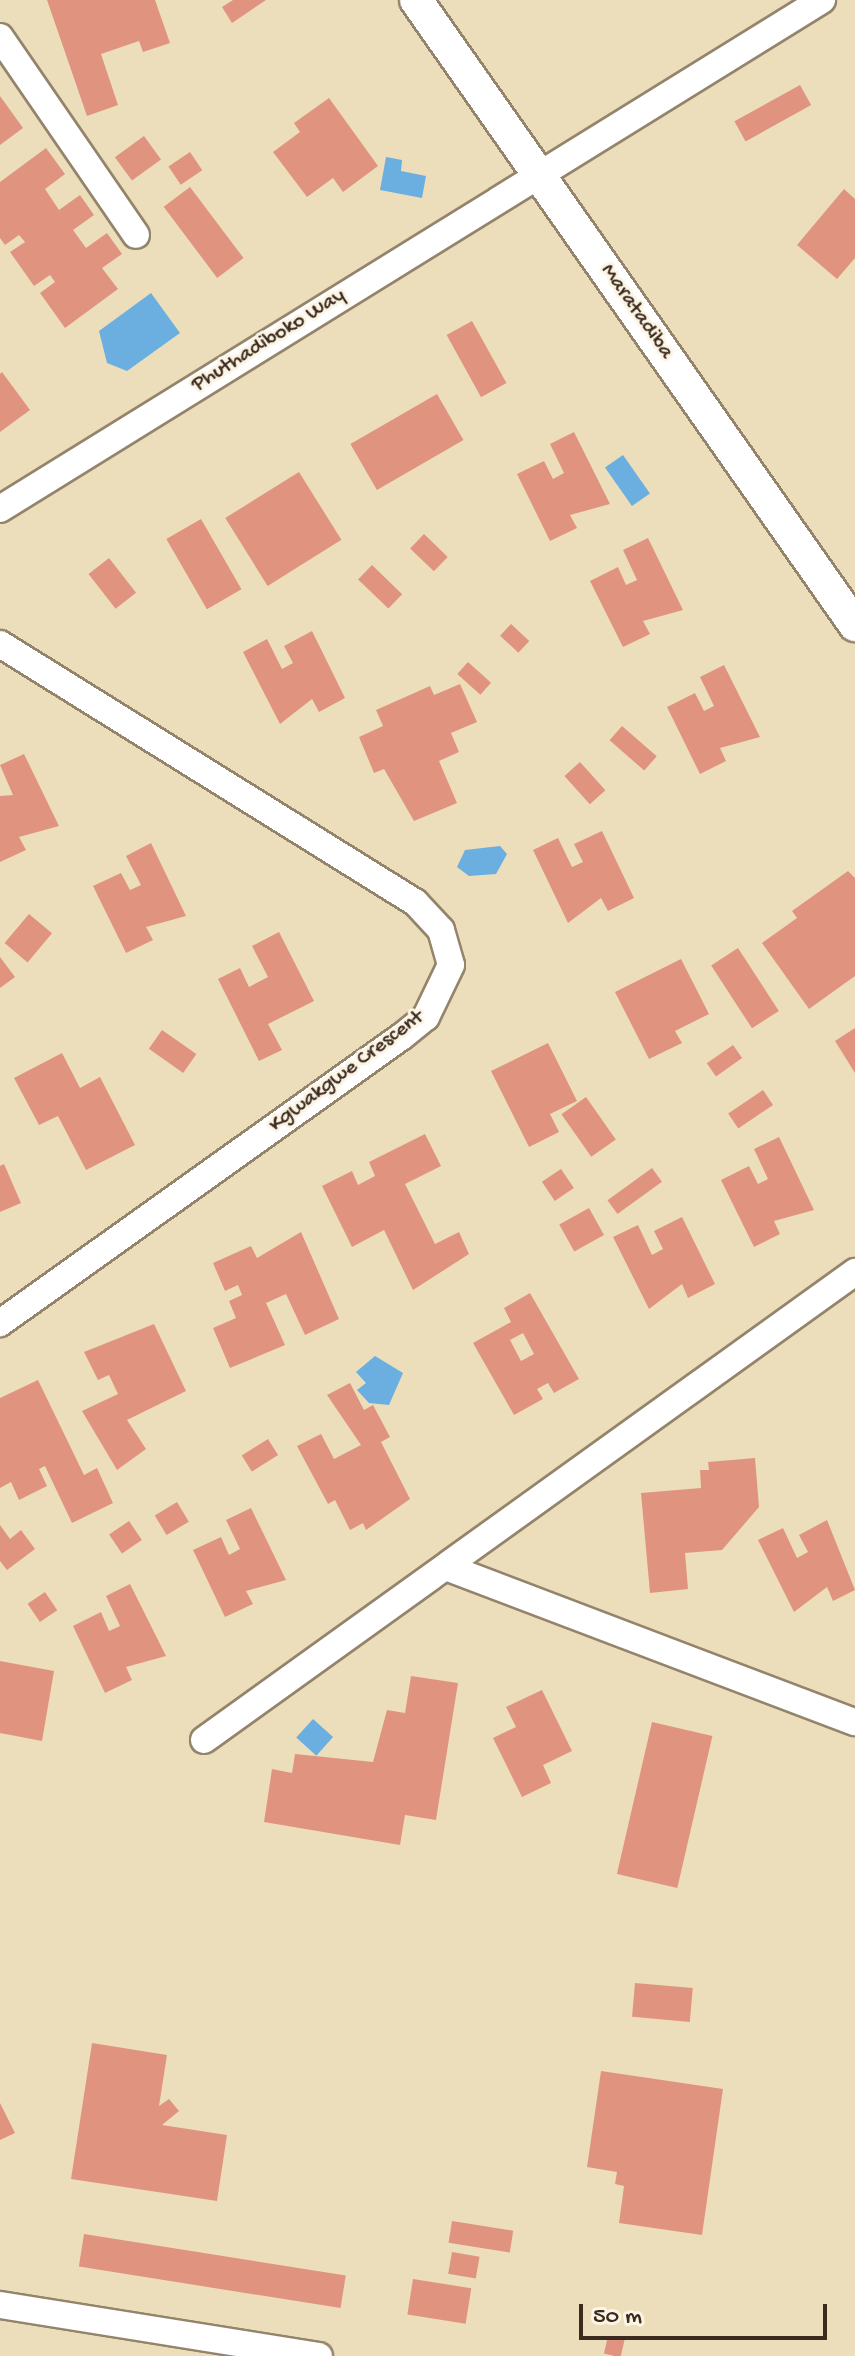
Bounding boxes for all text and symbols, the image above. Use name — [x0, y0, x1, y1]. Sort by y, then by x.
street label: Maratadiba — [594, 259, 678, 365]
street label: Phuthadiboko Way — [187, 283, 351, 399]
street label: Kgwakgwe Crescent — [264, 1005, 430, 1139]
scale bar — [583, 2288, 831, 2338]
text: 50 m — [593, 2303, 642, 2332]

